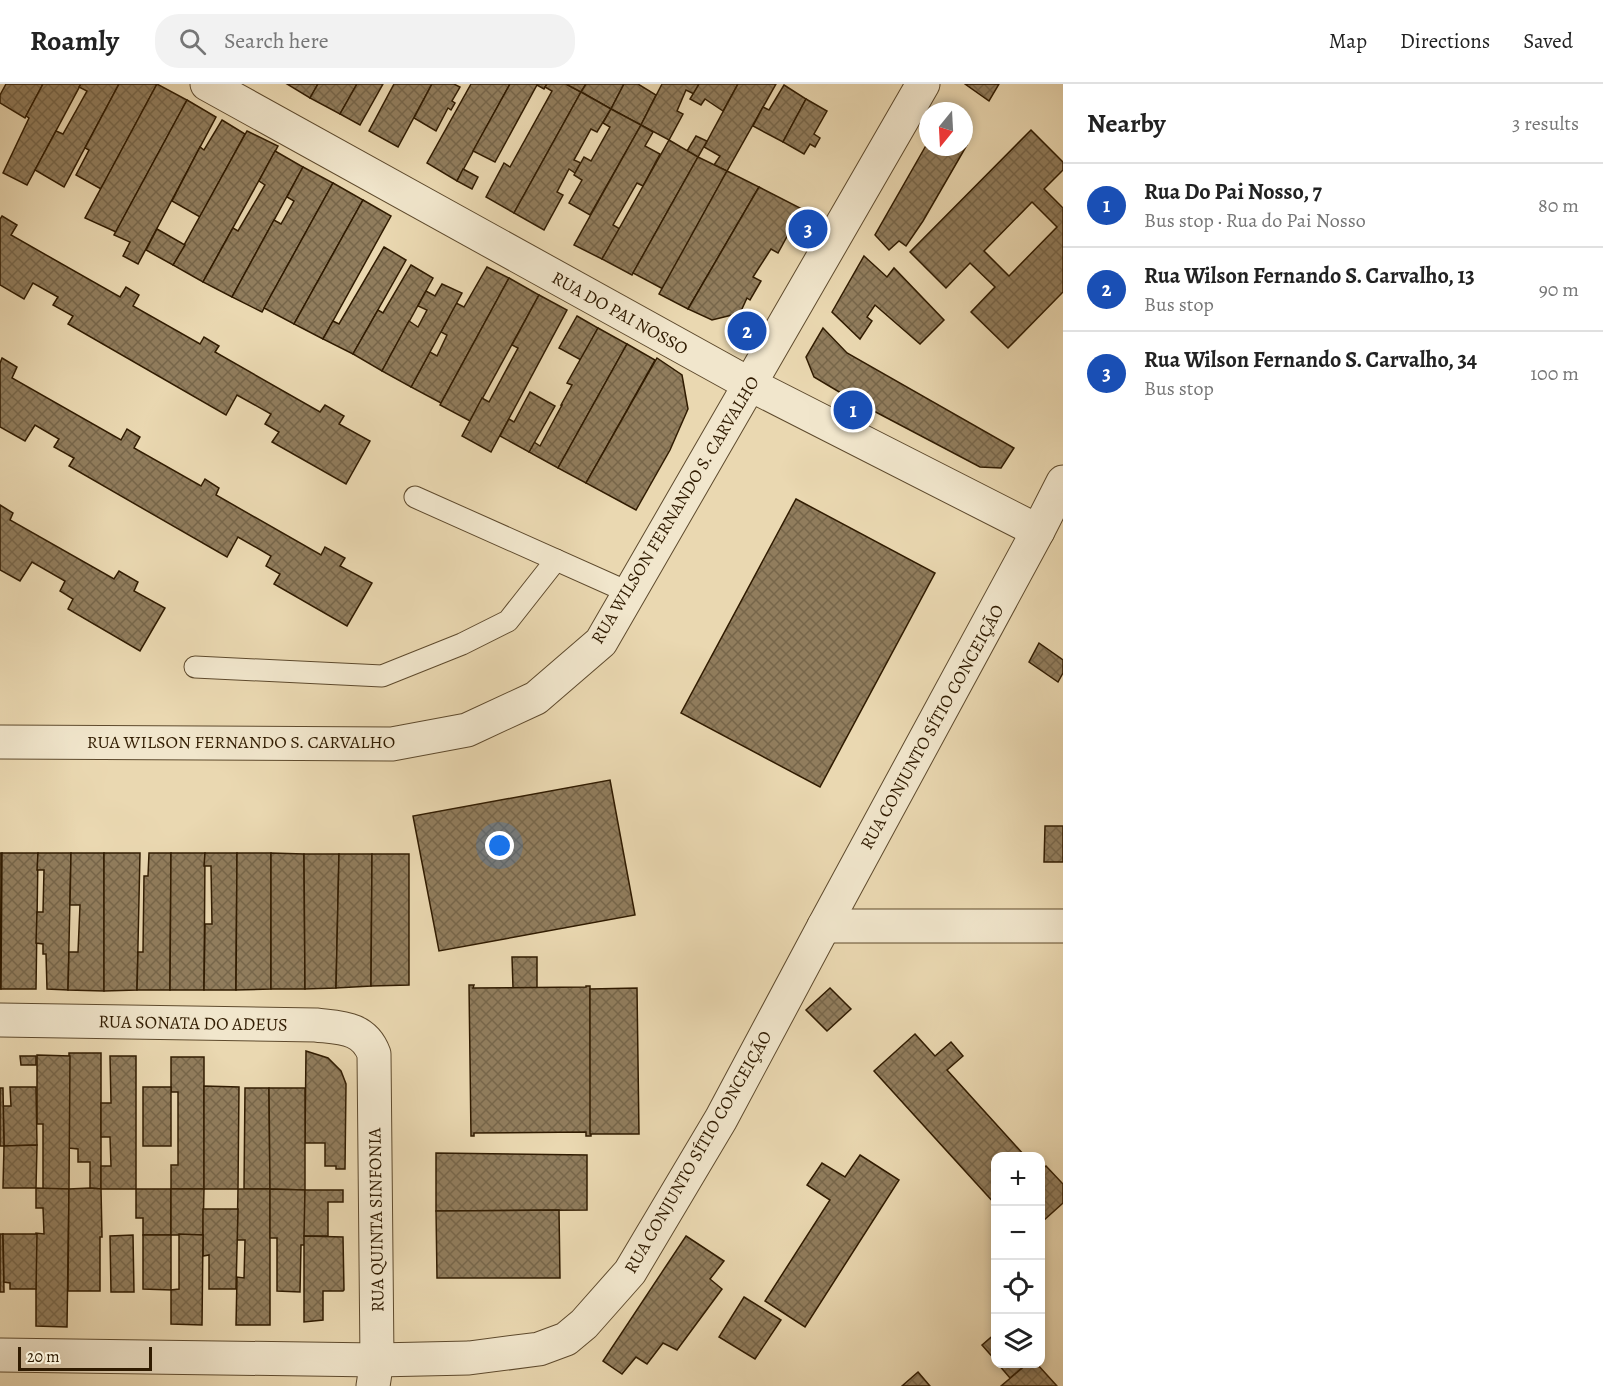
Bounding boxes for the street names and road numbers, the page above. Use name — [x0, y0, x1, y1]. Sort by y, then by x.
street label: RUA DO PAI NOSSO — [548, 266, 692, 360]
street label: RUA WILSON FERNANDO S. CARVALHO — [585, 372, 765, 648]
street label: RUA CONJUNTO SÍTIO CONCEIÇÃO — [854, 600, 1010, 854]
street label: RUA WILSON FERNANDO S. CARVALHO — [87, 730, 395, 754]
street label: RUA SONATA DO ADEUS — [98, 1009, 288, 1037]
street label: RUA CONJUNTO SÍTIO CONCEIÇÃO — [618, 1026, 778, 1278]
street label: RUA QUINTA SINFONIA — [362, 1127, 390, 1312]

